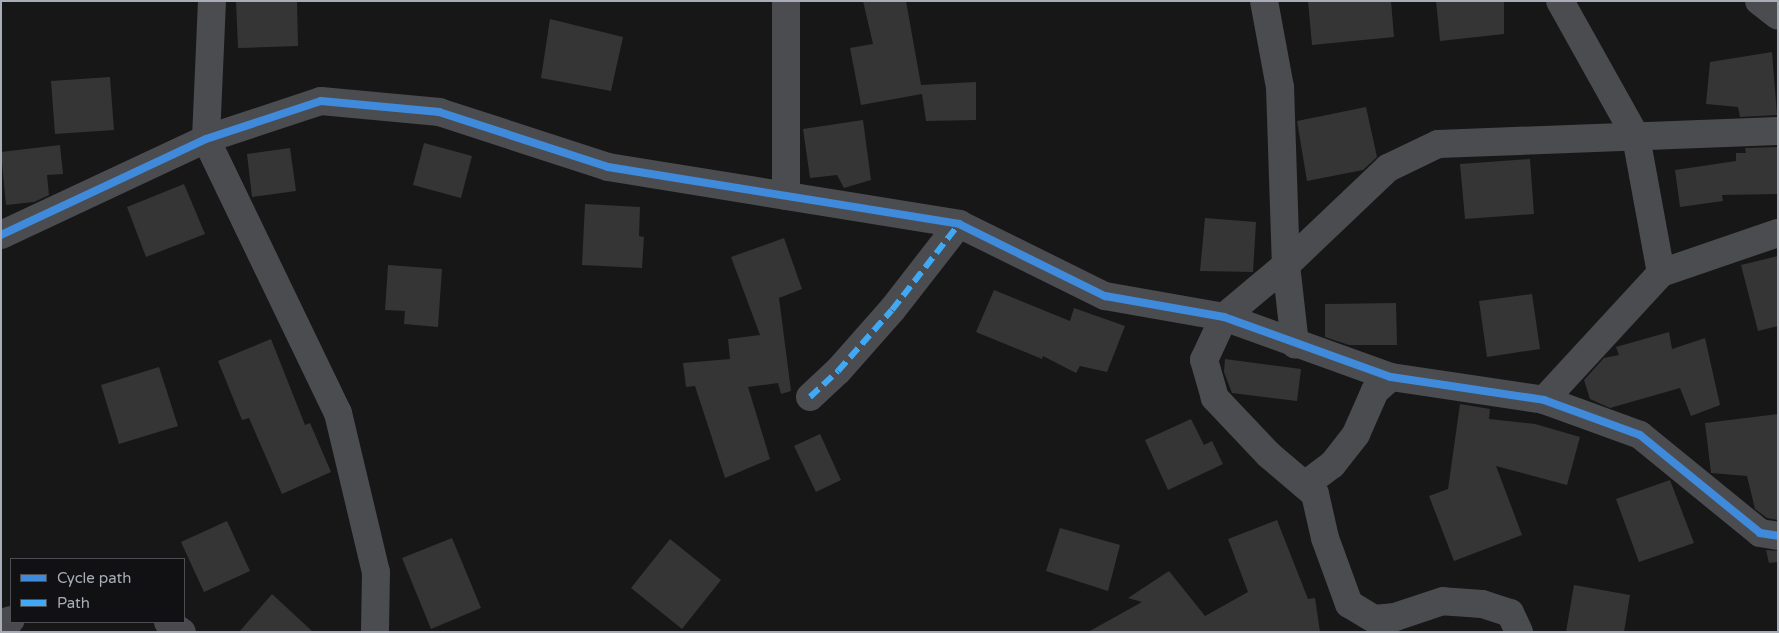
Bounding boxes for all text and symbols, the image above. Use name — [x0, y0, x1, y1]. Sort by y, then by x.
legend — [10, 558, 185, 623]
text: Cycle path — [57, 569, 131, 587]
text: Path — [57, 594, 90, 612]

